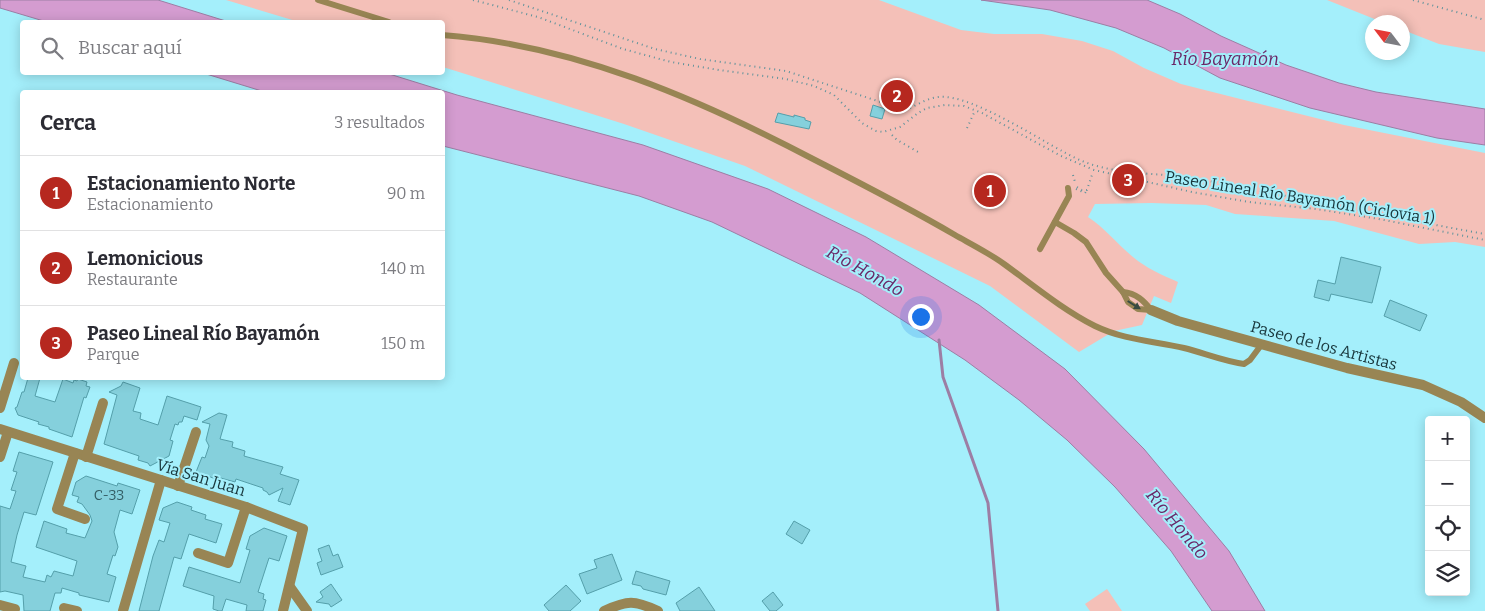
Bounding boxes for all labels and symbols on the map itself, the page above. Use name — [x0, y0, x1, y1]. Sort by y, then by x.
north arrow — [1365, 15, 1410, 60]
water label: Río Bayamón — [1171, 48, 1279, 70]
pin: 2 — [881, 77, 913, 115]
pin: 3 — [1112, 161, 1144, 199]
street label: Paseo Lineal Río Bayamón (Ciclovía 1) — [1164, 167, 1436, 228]
pin: 1 — [974, 172, 1006, 210]
water label: Río Hondo — [823, 241, 907, 301]
one-way arrow — [1128, 301, 1141, 310]
your location — [908, 304, 934, 330]
street label: Paseo de los Artistas — [1248, 317, 1399, 374]
street label: Vía San Juan — [154, 455, 248, 500]
water label: Río Hondo — [1141, 484, 1213, 564]
house number: C-33 — [94, 487, 124, 504]

